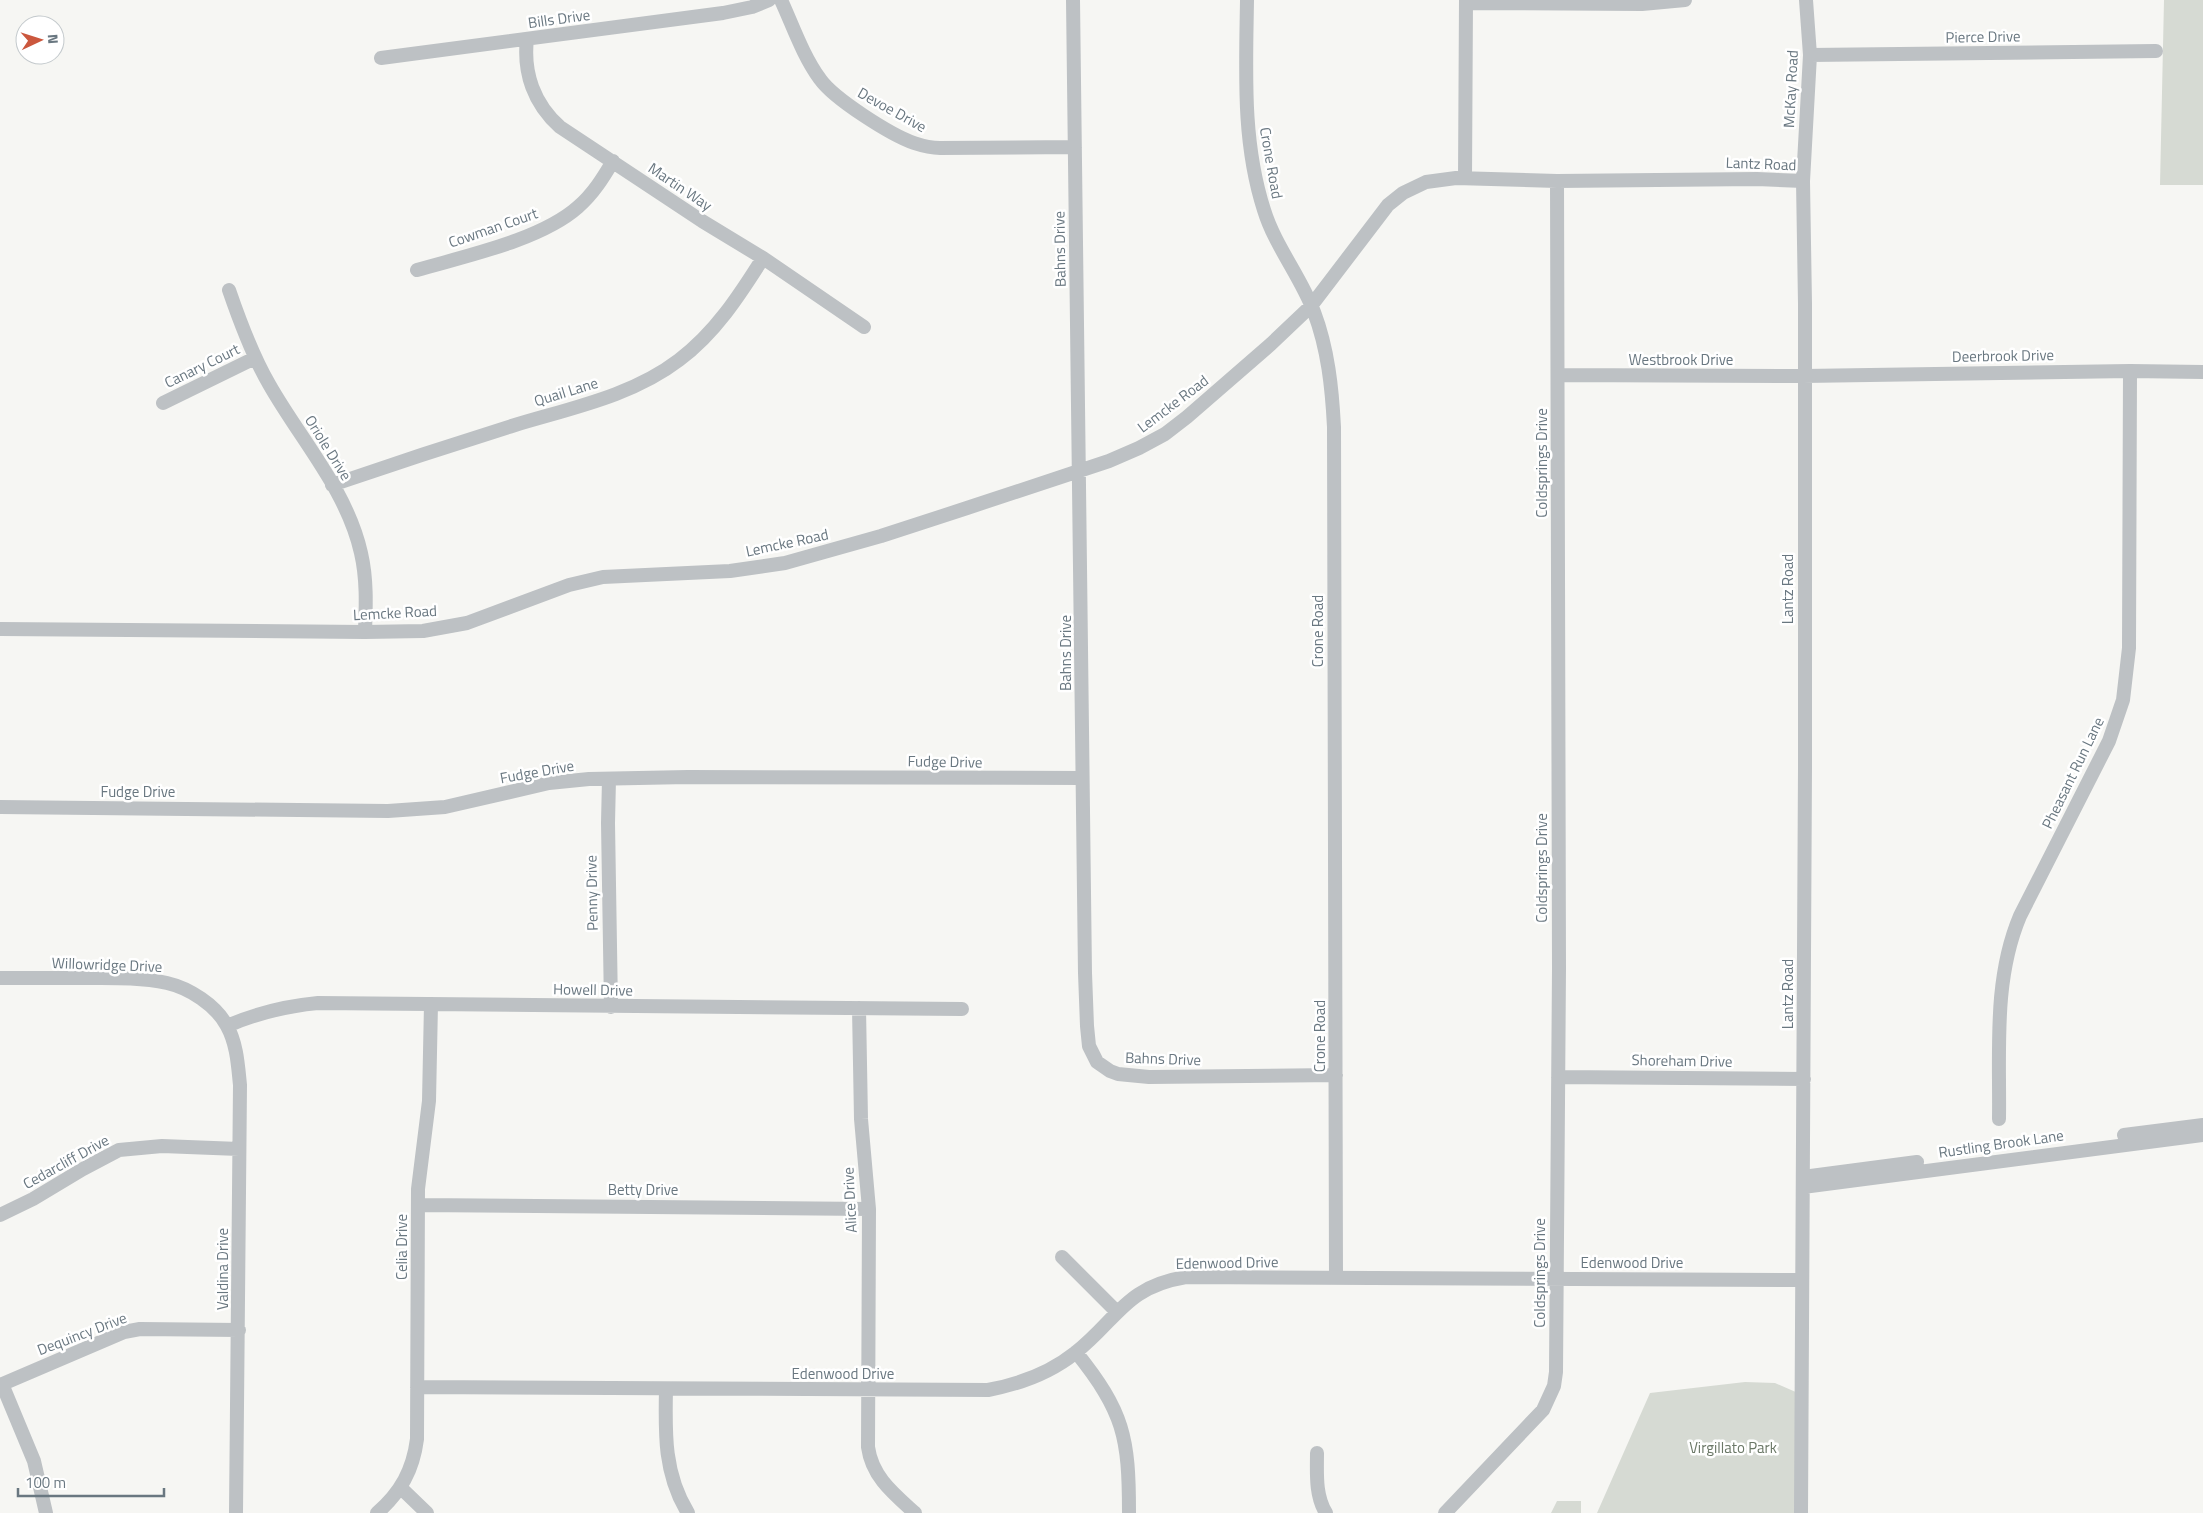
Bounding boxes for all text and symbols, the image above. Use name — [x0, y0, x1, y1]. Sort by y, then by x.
street label: Bills Drive — [526, 3, 591, 34]
north arrow — [15, 15, 65, 65]
street label: Pierce Drive — [1945, 24, 2021, 49]
text: N — [43, 33, 64, 45]
street label: McKay Road — [1777, 49, 1804, 129]
street label: Devoe Drive — [854, 81, 931, 138]
street label: Crone Road — [1254, 125, 1289, 201]
street label: Lantz Road — [1725, 151, 1797, 176]
street label: Martin Way — [644, 157, 717, 217]
street label: Cowman Court — [445, 201, 541, 254]
street label: Bahns Drive — [1047, 211, 1072, 287]
street label: Canary Court — [160, 337, 244, 394]
street label: Deerbrook Drive — [1952, 343, 2054, 368]
street label: Westbrook Drive — [1629, 348, 1733, 371]
street label: Lemcke Road — [1132, 369, 1213, 438]
street label: Quail Lane — [531, 371, 601, 412]
street label: Coldsprings Drive — [1530, 408, 1553, 518]
street label: Oriole Drive — [299, 410, 358, 485]
street label: Lemcke Road — [743, 523, 830, 563]
street label: Lantz Road — [1776, 554, 1799, 624]
street label: Crone Road — [1306, 595, 1329, 667]
street label: Lemcke Road — [352, 599, 438, 626]
street label: Bahns Drive — [1054, 615, 1077, 691]
street label: Pheasant Run Lane — [2035, 713, 2110, 833]
street label: Fudge Drive — [907, 749, 983, 774]
street label: Fudge Drive — [498, 754, 576, 789]
street label: Fudge Drive — [101, 780, 175, 803]
street label: Coldsprings Drive — [1530, 813, 1553, 923]
street label: Penny Drive — [579, 855, 604, 931]
street label: Willowridge Drive — [51, 951, 163, 978]
street label: Lantz Road — [1776, 959, 1799, 1029]
street label: Howell Drive — [553, 977, 633, 1002]
street label: Crone Road — [1308, 1000, 1331, 1072]
street label: Bahns Drive — [1125, 1046, 1201, 1071]
street label: Shoreham Drive — [1631, 1048, 1733, 1073]
street label: Rustling Brook Lane — [1937, 1123, 2065, 1164]
street label: Cedarcliff Drive — [18, 1128, 113, 1195]
street label: Alice Drive — [836, 1167, 863, 1233]
street label: Betty Drive — [608, 1178, 678, 1201]
street label: Celia Drive — [390, 1214, 413, 1280]
street label: Coldsprings Drive — [1528, 1218, 1551, 1328]
street label: Valdina Drive — [211, 1228, 234, 1310]
street label: Edenwood Drive — [1175, 1250, 1279, 1275]
street label: Edenwood Drive — [1581, 1251, 1683, 1274]
street label: Dequincy Drive — [34, 1306, 130, 1361]
street label: Edenwood Drive — [792, 1362, 894, 1385]
park label: Virgillato Park — [1689, 1436, 1777, 1459]
scale bar — [18, 1466, 164, 1498]
text: 100 m — [25, 1471, 66, 1494]

